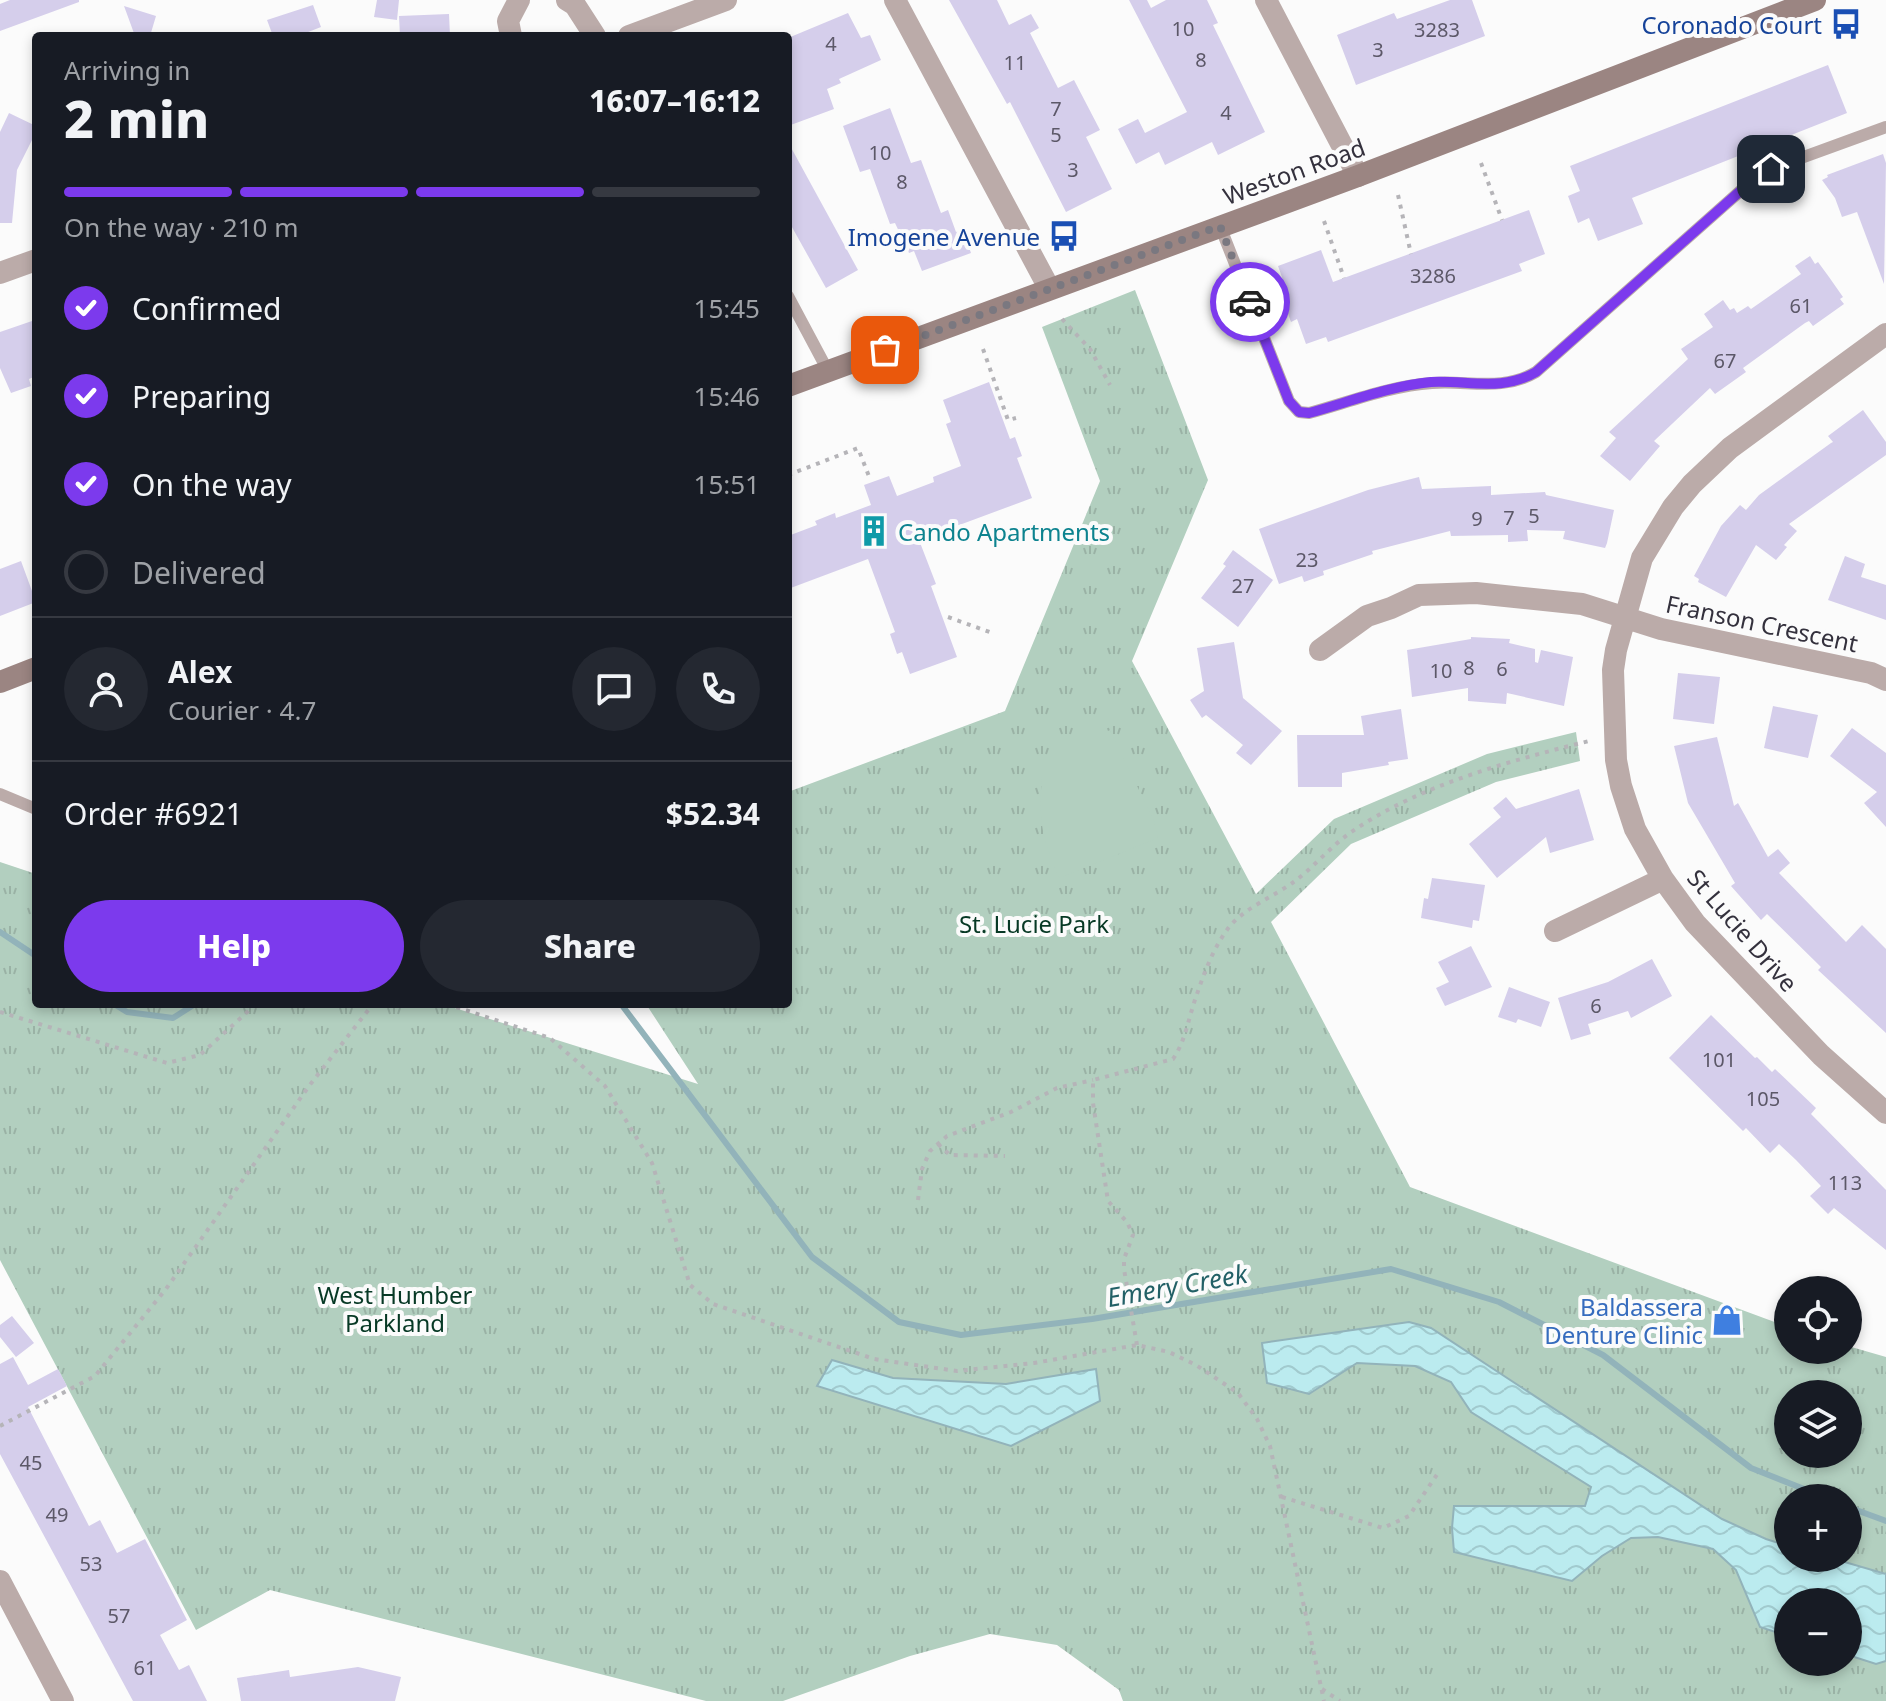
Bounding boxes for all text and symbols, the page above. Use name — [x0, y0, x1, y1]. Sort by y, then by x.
bus stop icon: Coronado Court — [1829, 7, 1863, 41]
place label: Coronado Court — [1641, 8, 1822, 41]
house number: 10 — [1172, 15, 1194, 42]
house number: 3283 — [1414, 16, 1460, 43]
house number: 4 — [825, 30, 837, 57]
house number: 3 — [1372, 36, 1384, 63]
house number: 8 — [1195, 46, 1207, 73]
house number: 11 — [1004, 49, 1026, 76]
text: Arriving in — [64, 52, 190, 88]
text: 16:07–16:12 — [589, 80, 760, 121]
text: 2 min — [64, 82, 209, 153]
house number: 7 — [1050, 95, 1062, 122]
house number: 4 — [1220, 99, 1232, 126]
house number: 5 — [1050, 121, 1062, 148]
street label: Weston Road — [1218, 130, 1370, 212]
pin — [1737, 135, 1805, 203]
house number: 10 — [869, 139, 891, 166]
icon: home — [1749, 147, 1793, 191]
house number: 3 — [1067, 156, 1079, 183]
house number: 8 — [896, 168, 908, 195]
text: On the way · 210 m — [64, 209, 298, 245]
bus stop icon: Imogene Avenue — [1047, 219, 1081, 253]
place label: Imogene Avenue — [848, 220, 1040, 253]
courier — [1210, 262, 1290, 342]
house number: 3286 — [1410, 262, 1456, 289]
icon: car — [1228, 280, 1272, 324]
icon: check — [64, 286, 108, 330]
text: Confirmed — [132, 288, 282, 329]
text: 15:45 — [694, 290, 760, 326]
house number: 61 — [1790, 292, 1812, 319]
pin — [851, 316, 919, 384]
icon: bag — [863, 328, 907, 372]
house number: 67 — [1714, 347, 1736, 374]
icon: check — [64, 374, 108, 418]
text: Preparing — [132, 376, 271, 417]
text: 15:46 — [694, 378, 760, 414]
icon: check — [64, 462, 108, 506]
text: On the way — [132, 464, 292, 505]
text: 15:51 — [694, 466, 760, 502]
house number: 5 — [1528, 502, 1540, 529]
house number: 7 — [1503, 504, 1515, 531]
house number: 9 — [1471, 505, 1483, 532]
building icon: Cando Apartments — [857, 514, 891, 548]
place label: Cando Apartments — [898, 515, 1110, 548]
house number: 23 — [1296, 546, 1318, 573]
text: Delivered — [132, 552, 266, 593]
house number: 27 — [1232, 572, 1254, 599]
street label: Franson Crescent — [1663, 587, 1861, 660]
button: person — [64, 647, 148, 731]
button: chat — [572, 647, 656, 731]
button: phone — [676, 647, 760, 731]
text: Alex — [168, 651, 232, 692]
house number: 8 — [1463, 654, 1475, 681]
house number: 6 — [1496, 655, 1508, 682]
house number: 10 — [1430, 657, 1452, 684]
text: Courier · 4.7 — [168, 692, 316, 728]
text: Order #6921 — [64, 793, 243, 834]
text: $52.34 — [666, 793, 760, 834]
street label: St Lucie Drive — [1681, 862, 1805, 998]
button: Help — [64, 900, 404, 992]
button: Share — [420, 900, 760, 992]
park label: St. Lucie Park — [959, 907, 1109, 940]
house number: 6 — [1590, 992, 1602, 1019]
house number: 101 — [1702, 1046, 1736, 1073]
house number: 105 — [1746, 1085, 1780, 1112]
house number: 113 — [1828, 1169, 1862, 1196]
water label: Emery Creek — [1104, 1255, 1251, 1315]
map controls — [1774, 1276, 1862, 1676]
button: locate — [1774, 1276, 1862, 1364]
park label: West Humber Parkland — [317, 1278, 473, 1339]
place label: Baldassera Denture Clinic — [1544, 1290, 1703, 1351]
shop icon: Baldassera Denture Clinic — [1710, 1303, 1744, 1337]
button: layers — [1774, 1380, 1862, 1468]
house number: 45 — [20, 1449, 42, 1476]
button: + — [1774, 1484, 1862, 1572]
house number: 49 — [46, 1501, 68, 1528]
house number: 53 — [80, 1550, 102, 1577]
button: − — [1774, 1588, 1862, 1676]
house number: 57 — [108, 1602, 130, 1629]
house number: 61 — [134, 1654, 156, 1681]

